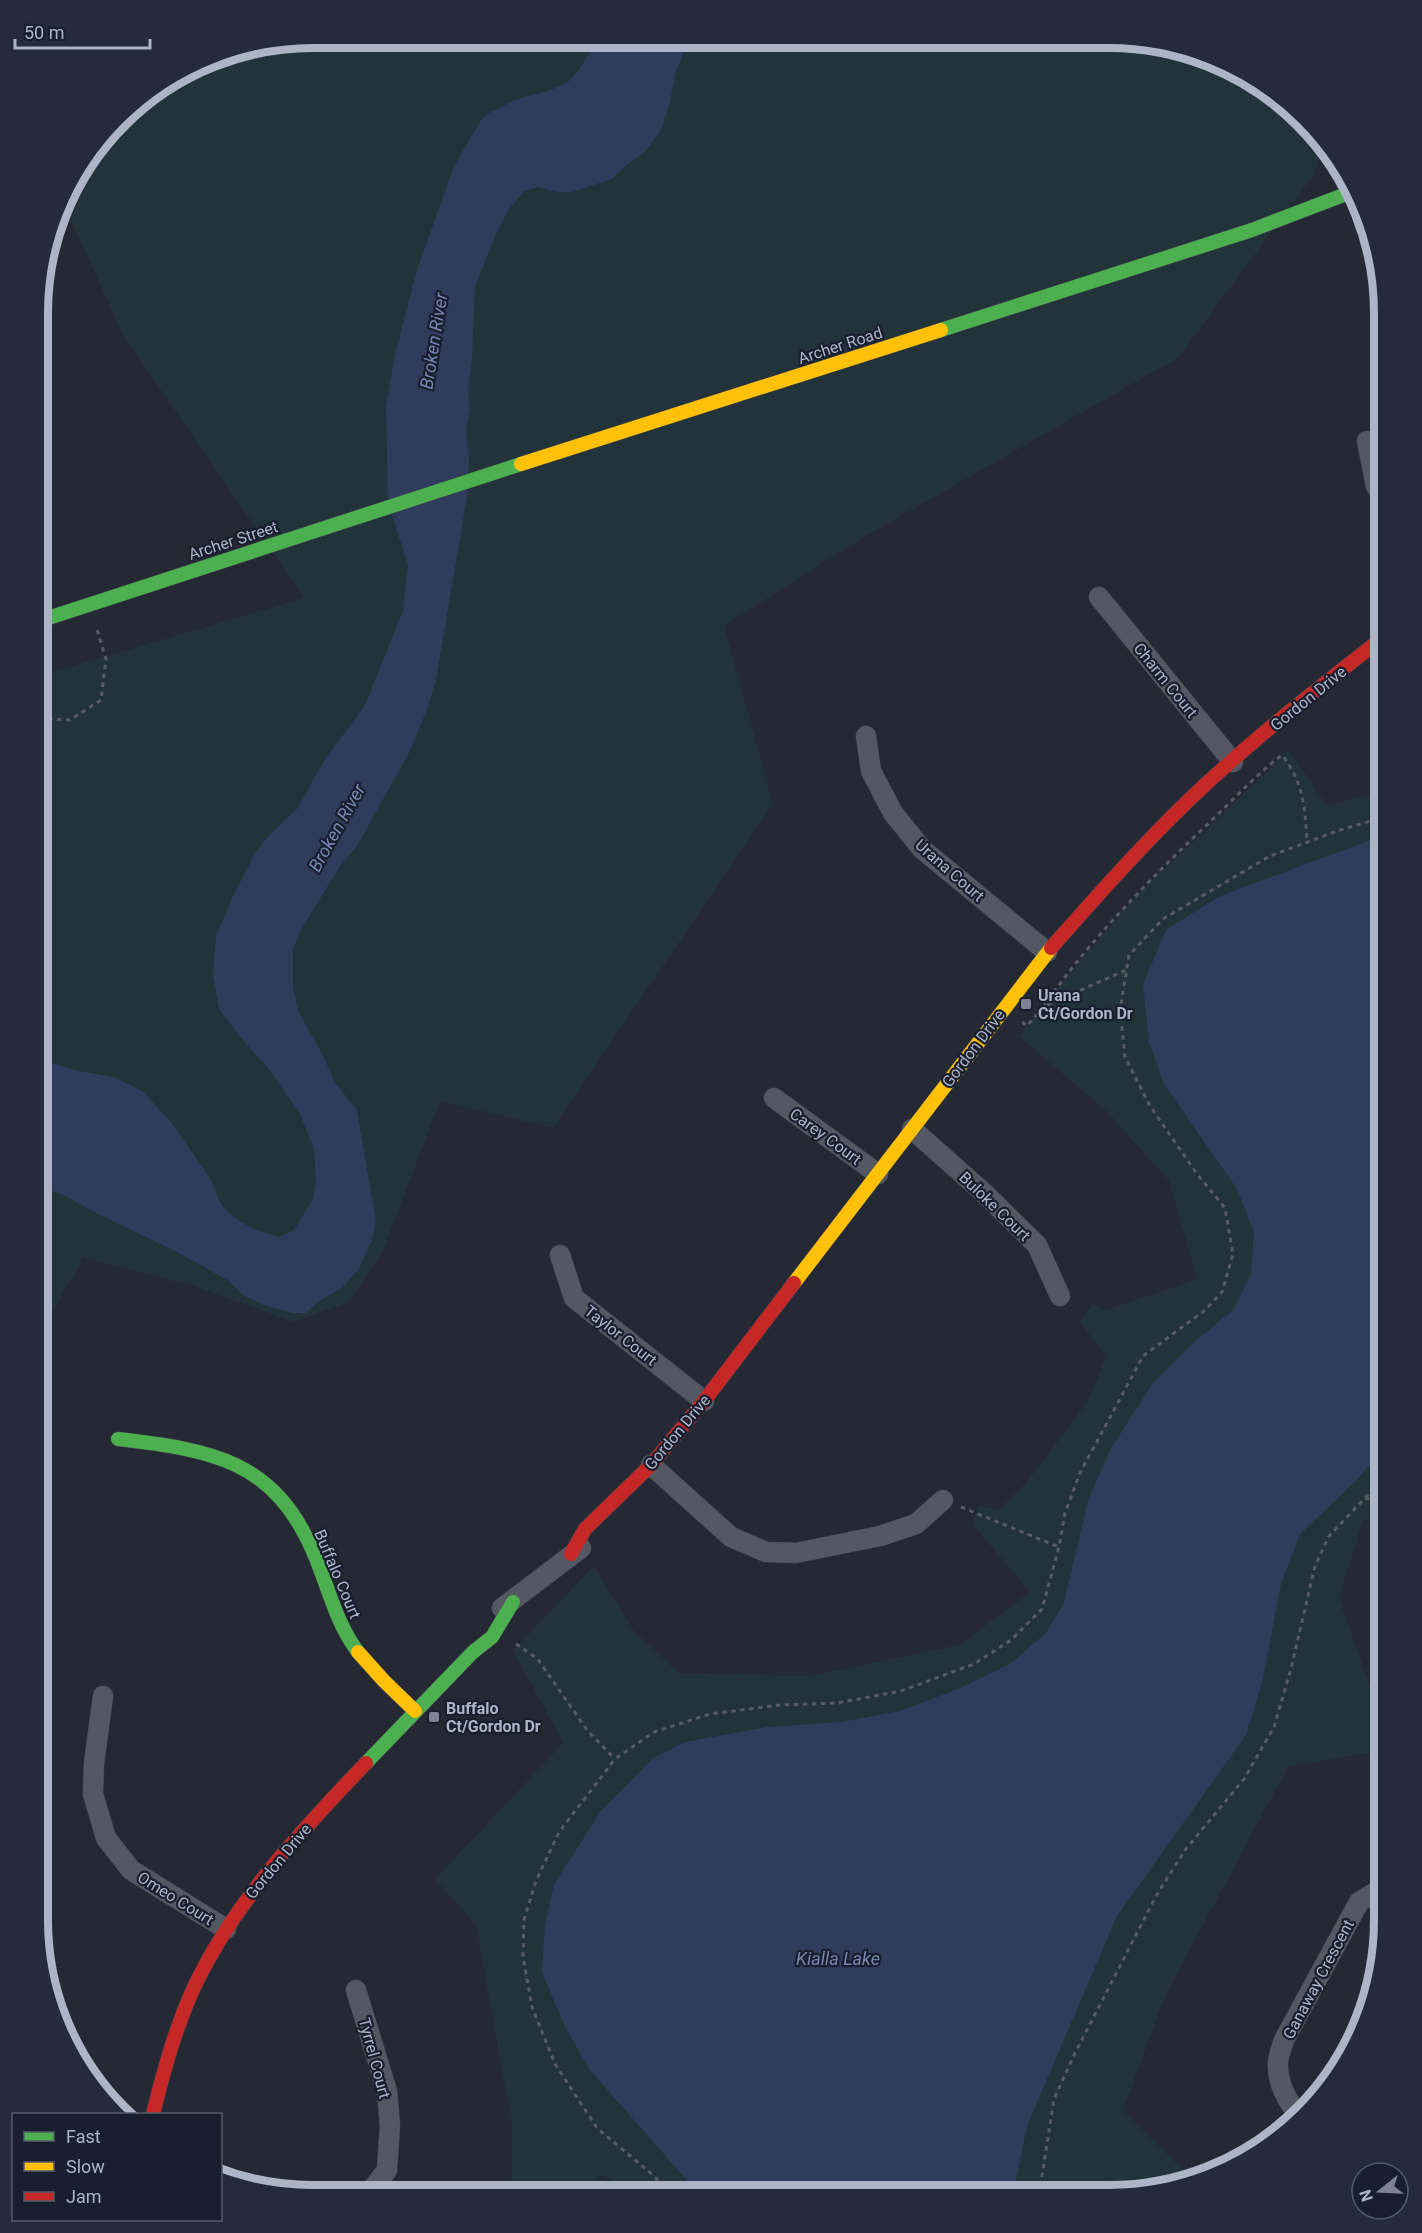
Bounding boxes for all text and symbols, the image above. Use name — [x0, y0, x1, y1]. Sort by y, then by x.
scale bar — [15, 12, 150, 50]
text: 50 m — [24, 22, 64, 43]
water label: Broken River — [416, 290, 452, 391]
street label: Archer Road — [796, 323, 885, 368]
street label: Archer Street — [186, 517, 280, 564]
street label: Charm Court — [1130, 639, 1202, 722]
street label: Gordon Drive — [1267, 662, 1350, 735]
water label: Broken River — [304, 779, 370, 875]
street label: Urana Court — [911, 835, 988, 905]
place label: Urana Ct/Gordon Dr — [1038, 986, 1133, 1023]
marker: Urana Ct/Gordon Dr — [1019, 997, 1033, 1011]
street label: Gordon Drive — [938, 1006, 1009, 1091]
street label: Carey Court — [786, 1104, 865, 1169]
street label: Buloke Court — [955, 1168, 1034, 1245]
street label: Taylor Court — [581, 1301, 661, 1370]
street label: Gordon Drive — [640, 1391, 714, 1474]
street label: Buffalo Court — [310, 1527, 365, 1622]
place label: Buffalo Ct/Gordon Dr — [446, 1699, 541, 1736]
marker: Buffalo Ct/Gordon Dr — [427, 1710, 441, 1724]
street label: Gordon Drive — [241, 1820, 315, 1903]
street label: Omeo Court — [134, 1868, 217, 1929]
street label: Ganaway Crescent — [1279, 1916, 1358, 2042]
water label: Kialla Lake — [796, 1948, 880, 1969]
street label: Tyrrel Court — [355, 2016, 394, 2101]
legend — [12, 2113, 222, 2221]
text: Fast — [66, 2126, 101, 2147]
text: Slow — [66, 2156, 105, 2177]
north arrow — [1350, 2161, 1410, 2221]
text: Jam — [66, 2186, 102, 2207]
text: N — [1355, 2187, 1377, 2204]

